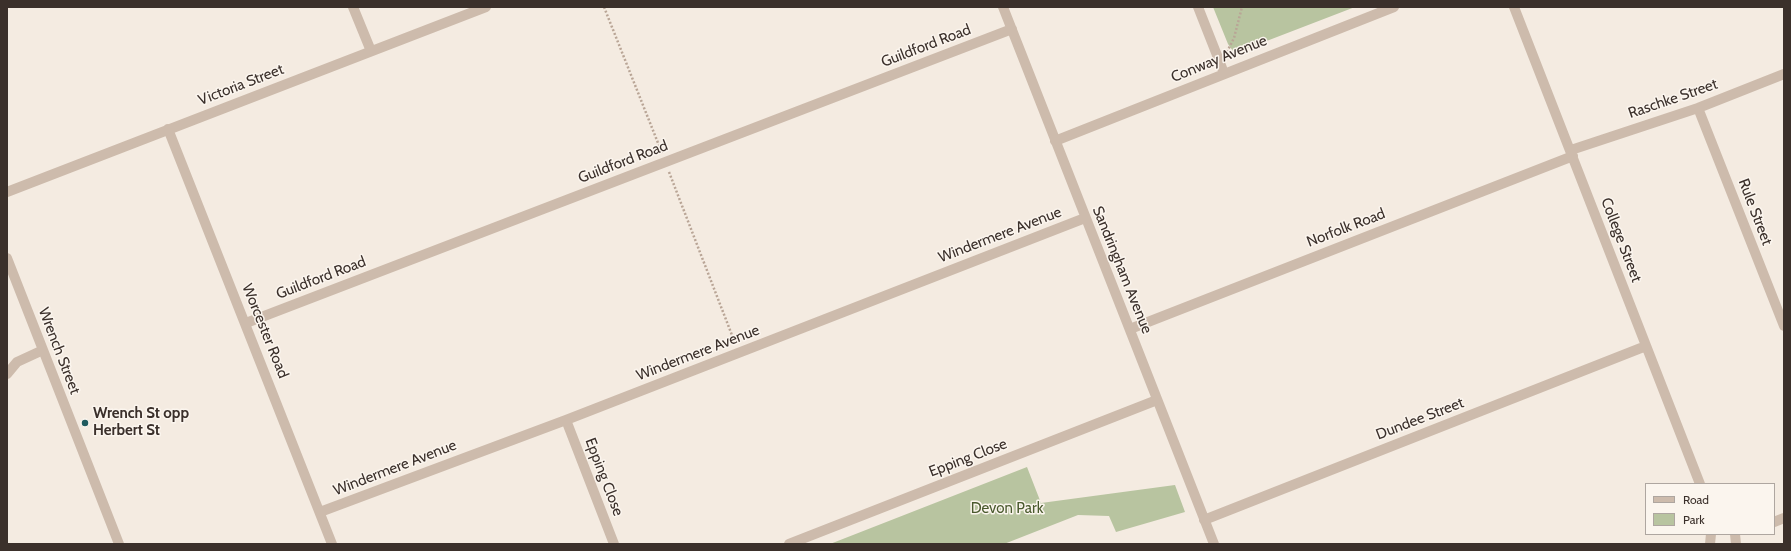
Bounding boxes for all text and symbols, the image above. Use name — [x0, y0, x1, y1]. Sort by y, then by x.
street label: Guildford Road — [879, 21, 973, 71]
street label: Conway Avenue — [1168, 32, 1270, 86]
street label: Victoria Street — [196, 60, 286, 110]
street label: Raschke Street — [1626, 75, 1720, 123]
street label: Guildford Road — [576, 137, 670, 187]
street label: Rule Street — [1734, 176, 1776, 248]
street label: College Street — [1597, 195, 1645, 285]
street label: Windermere Avenue — [936, 203, 1064, 267]
street label: Sandringham Avenue — [1088, 204, 1156, 336]
street label: Norfolk Road — [1304, 205, 1388, 251]
street label: Guildford Road — [274, 253, 368, 303]
street label: Worcester Road — [238, 281, 292, 381]
street label: Wrench Street — [34, 305, 84, 397]
street label: Windermere Avenue — [634, 321, 762, 385]
street label: Dundee Street — [1374, 394, 1466, 444]
place label: Wrench St opp Herbert St — [93, 405, 189, 440]
marker: Wrench St opp Herbert St — [80, 418, 90, 428]
street label: Epping Close — [581, 435, 627, 519]
street label: Epping Close — [926, 435, 1010, 481]
street label: Windermere Avenue — [331, 436, 459, 500]
legend — [1645, 483, 1775, 535]
text: Road — [1683, 492, 1709, 507]
park label: Devon Park — [971, 500, 1043, 518]
text: Park — [1683, 512, 1705, 527]

